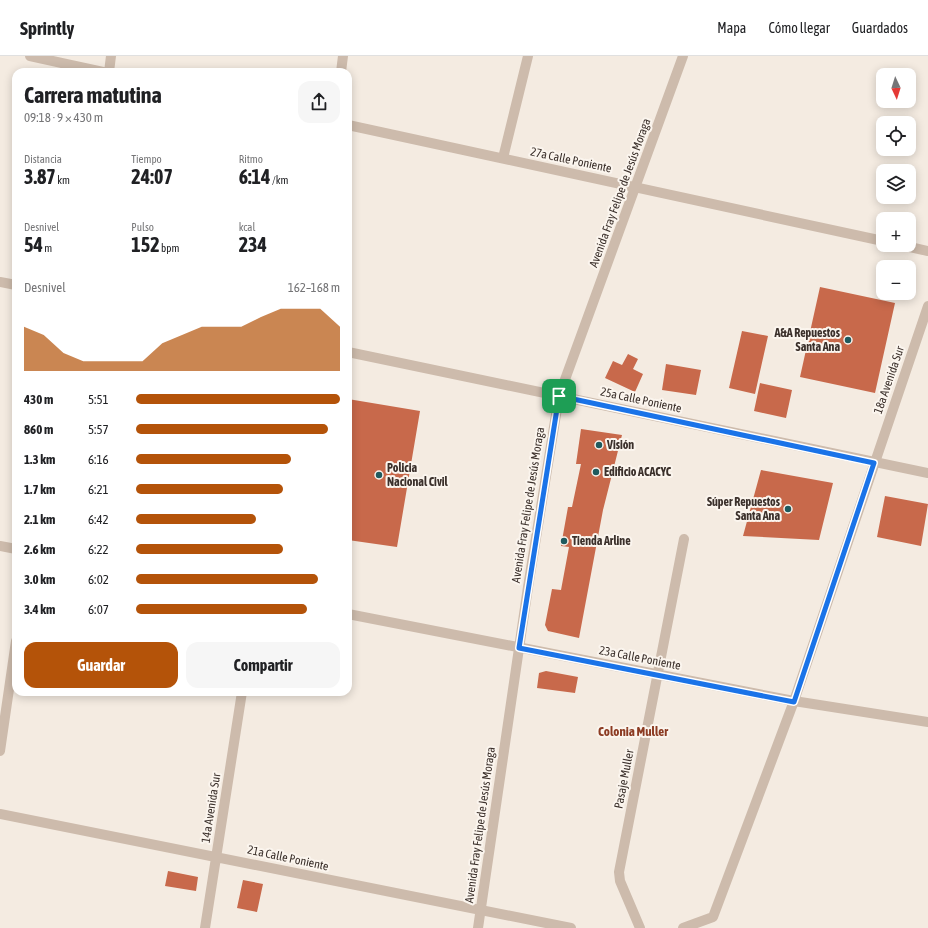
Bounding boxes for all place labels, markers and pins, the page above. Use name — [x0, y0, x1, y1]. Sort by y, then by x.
place label: A&A Repuestos Santa Ana — [774, 326, 841, 354]
marker: A&A Repuestos Santa Ana — [843, 335, 853, 345]
pin — [542, 379, 576, 413]
place label: Visión — [606, 438, 634, 452]
marker: Visión — [594, 440, 604, 450]
place label: Policia Nacional Civil — [387, 461, 449, 489]
place label: Edificio ACACYC — [604, 465, 672, 479]
marker: Edificio ACACYC — [591, 467, 601, 477]
marker: Policia Nacional Civil — [374, 470, 384, 480]
place label: Súper Repuestos Santa Ana — [707, 495, 781, 523]
marker: Súper Repuestos Santa Ana — [783, 504, 793, 514]
place label: Tienda Arline — [572, 534, 631, 548]
marker: Tienda Arline — [559, 536, 569, 546]

